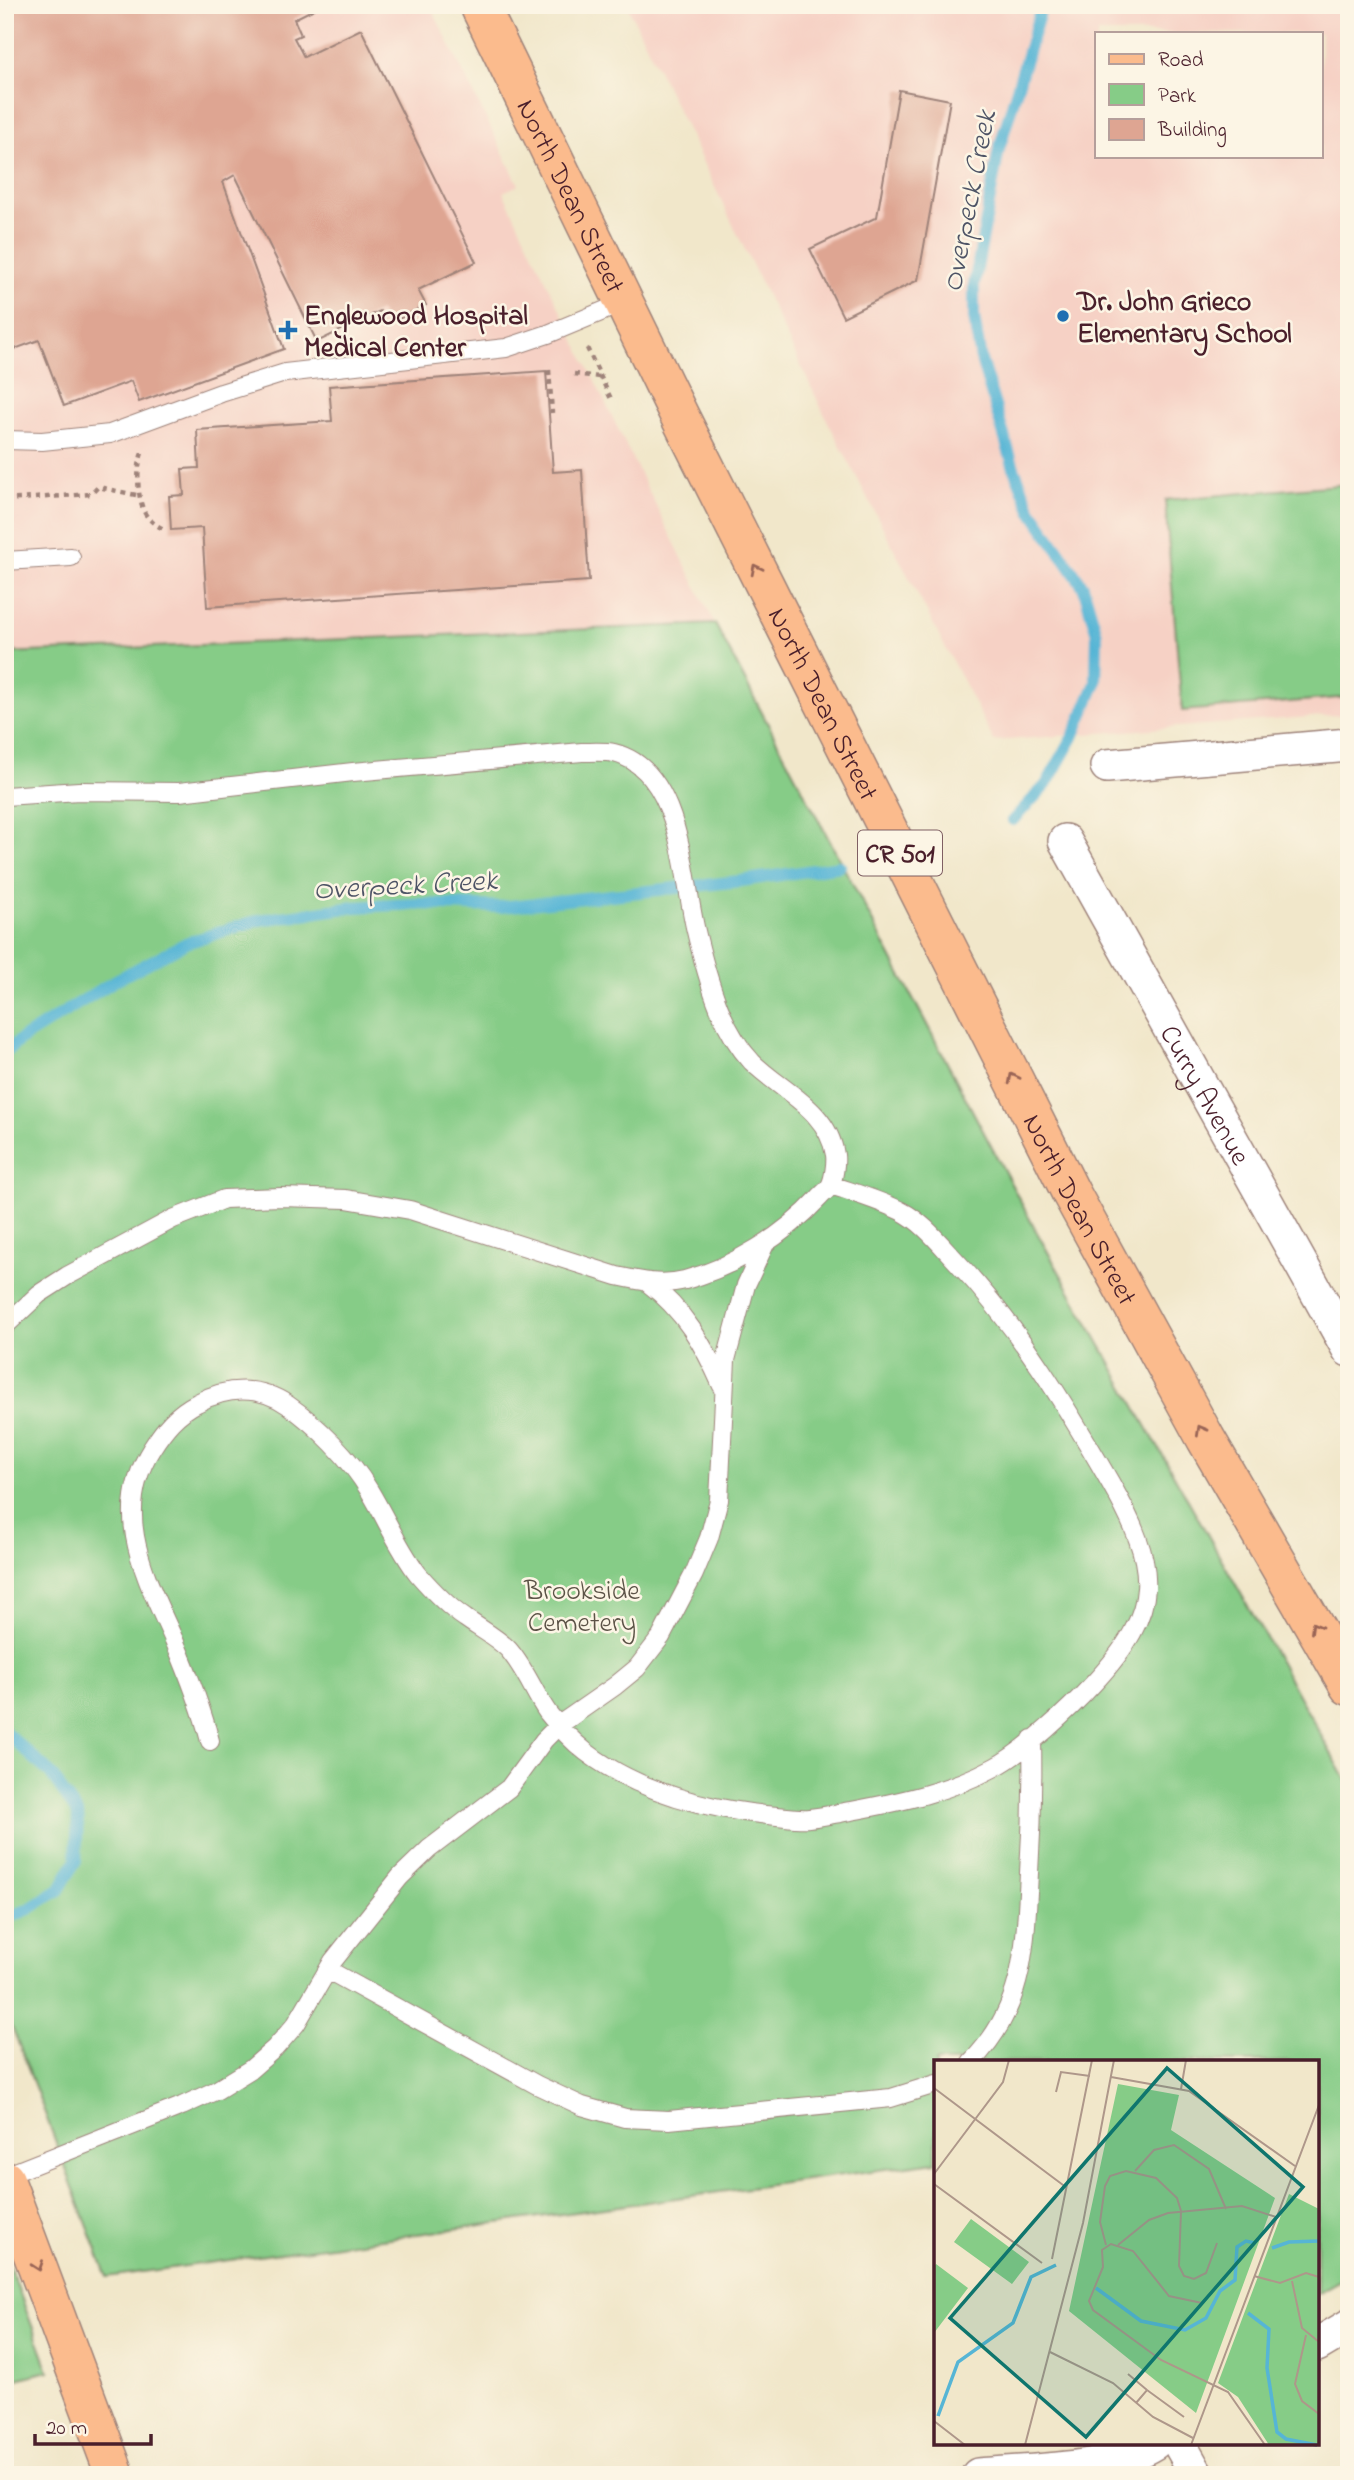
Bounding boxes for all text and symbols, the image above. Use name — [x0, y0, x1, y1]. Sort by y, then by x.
legend — [1095, 32, 1322, 158]
text: Road — [1158, 46, 1204, 76]
text: Park — [1158, 82, 1197, 112]
street label: North Dean Street — [504, 93, 634, 301]
water label: Overpeck Creek — [932, 105, 1010, 296]
text: Building — [1157, 116, 1227, 148]
place label: Dr. John Grieco Elementary School — [1075, 283, 1292, 356]
place label: Englewood Hospital Medical Center — [304, 297, 528, 370]
marker: Dr. John Grieco Elementary School — [1055, 308, 1071, 324]
marker: Englewood Hospital Medical Center — [278, 320, 298, 340]
one-way arrow — [751, 564, 765, 576]
street label: North Dean Street — [755, 601, 887, 809]
road number: CR 501 — [858, 831, 942, 876]
water label: Overpeck Creek — [312, 860, 500, 914]
street label: Curry Avenue — [1148, 1018, 1259, 1174]
one-way arrow — [1008, 1073, 1022, 1085]
street label: North Dean Street — [1010, 1108, 1146, 1314]
one-way arrow — [1196, 1425, 1209, 1437]
park label: Brookside Cemetery — [523, 1572, 640, 1645]
one-way arrow — [1310, 1622, 1323, 1634]
inset map — [934, 2060, 1319, 2445]
one-way arrow — [29, 2260, 43, 2272]
scale bar — [35, 2403, 150, 2447]
text: 20 m — [46, 2414, 87, 2444]

